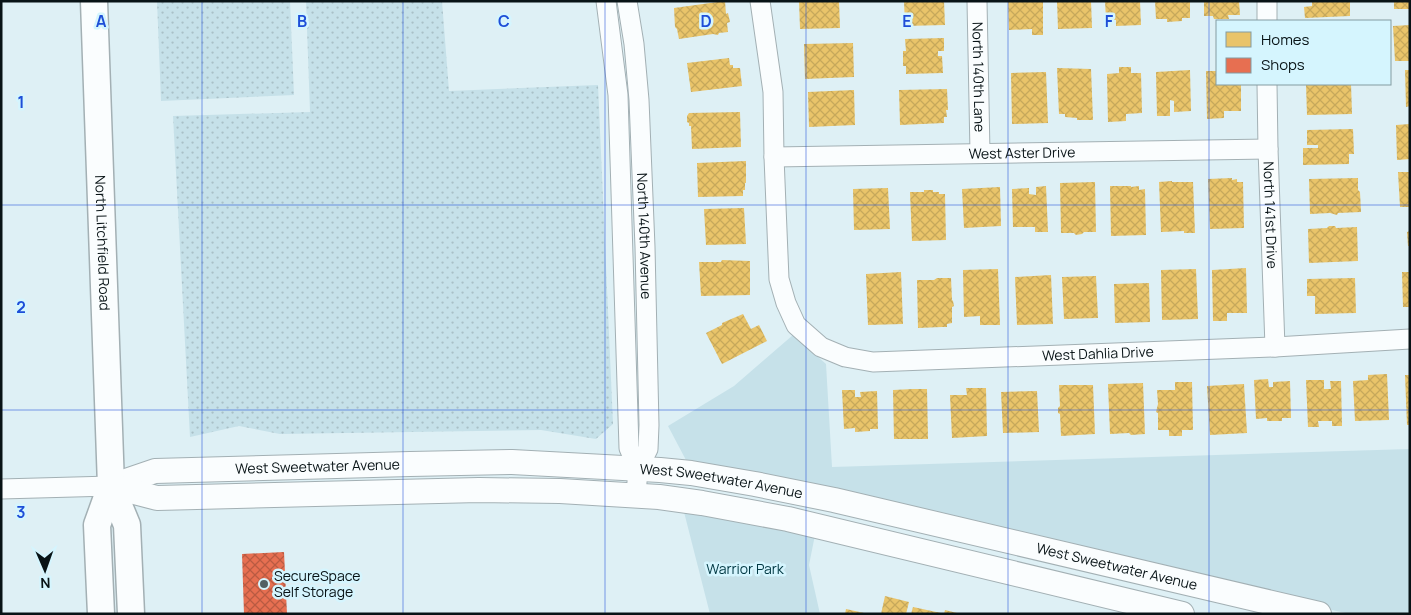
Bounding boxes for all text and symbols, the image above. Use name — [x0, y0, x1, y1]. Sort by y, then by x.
text: A — [96, 10, 107, 32]
text: B — [297, 10, 307, 32]
text: C — [498, 10, 510, 32]
text: D — [700, 10, 712, 32]
text: E — [902, 10, 912, 32]
text: F — [1105, 10, 1114, 32]
legend — [1216, 20, 1391, 85]
street label: North 140th Lane — [968, 22, 990, 132]
text: Homes — [1261, 29, 1310, 50]
text: Shops — [1261, 54, 1305, 75]
text: 1 — [17, 91, 25, 113]
street label: West Aster Drive — [968, 142, 1075, 163]
street label: North 141st Drive — [1259, 161, 1282, 269]
street label: North 140th Avenue — [633, 172, 656, 300]
street label: North Litchfield Road — [91, 175, 115, 311]
text: 2 — [16, 296, 26, 318]
street label: West Dahlia Drive — [1042, 342, 1154, 365]
street label: West Sweetwater Avenue — [235, 454, 400, 478]
street label: West Sweetwater Avenue — [639, 459, 805, 502]
text: 3 — [16, 501, 26, 523]
street label: West Sweetwater Avenue — [1035, 538, 1199, 594]
north arrow — [20, 545, 70, 595]
park label: Warrior Park — [706, 559, 785, 578]
place label: SecureSpace Self Storage — [274, 566, 360, 601]
text: N — [40, 574, 51, 593]
marker: SecureSpace Self Storage — [258, 578, 270, 590]

